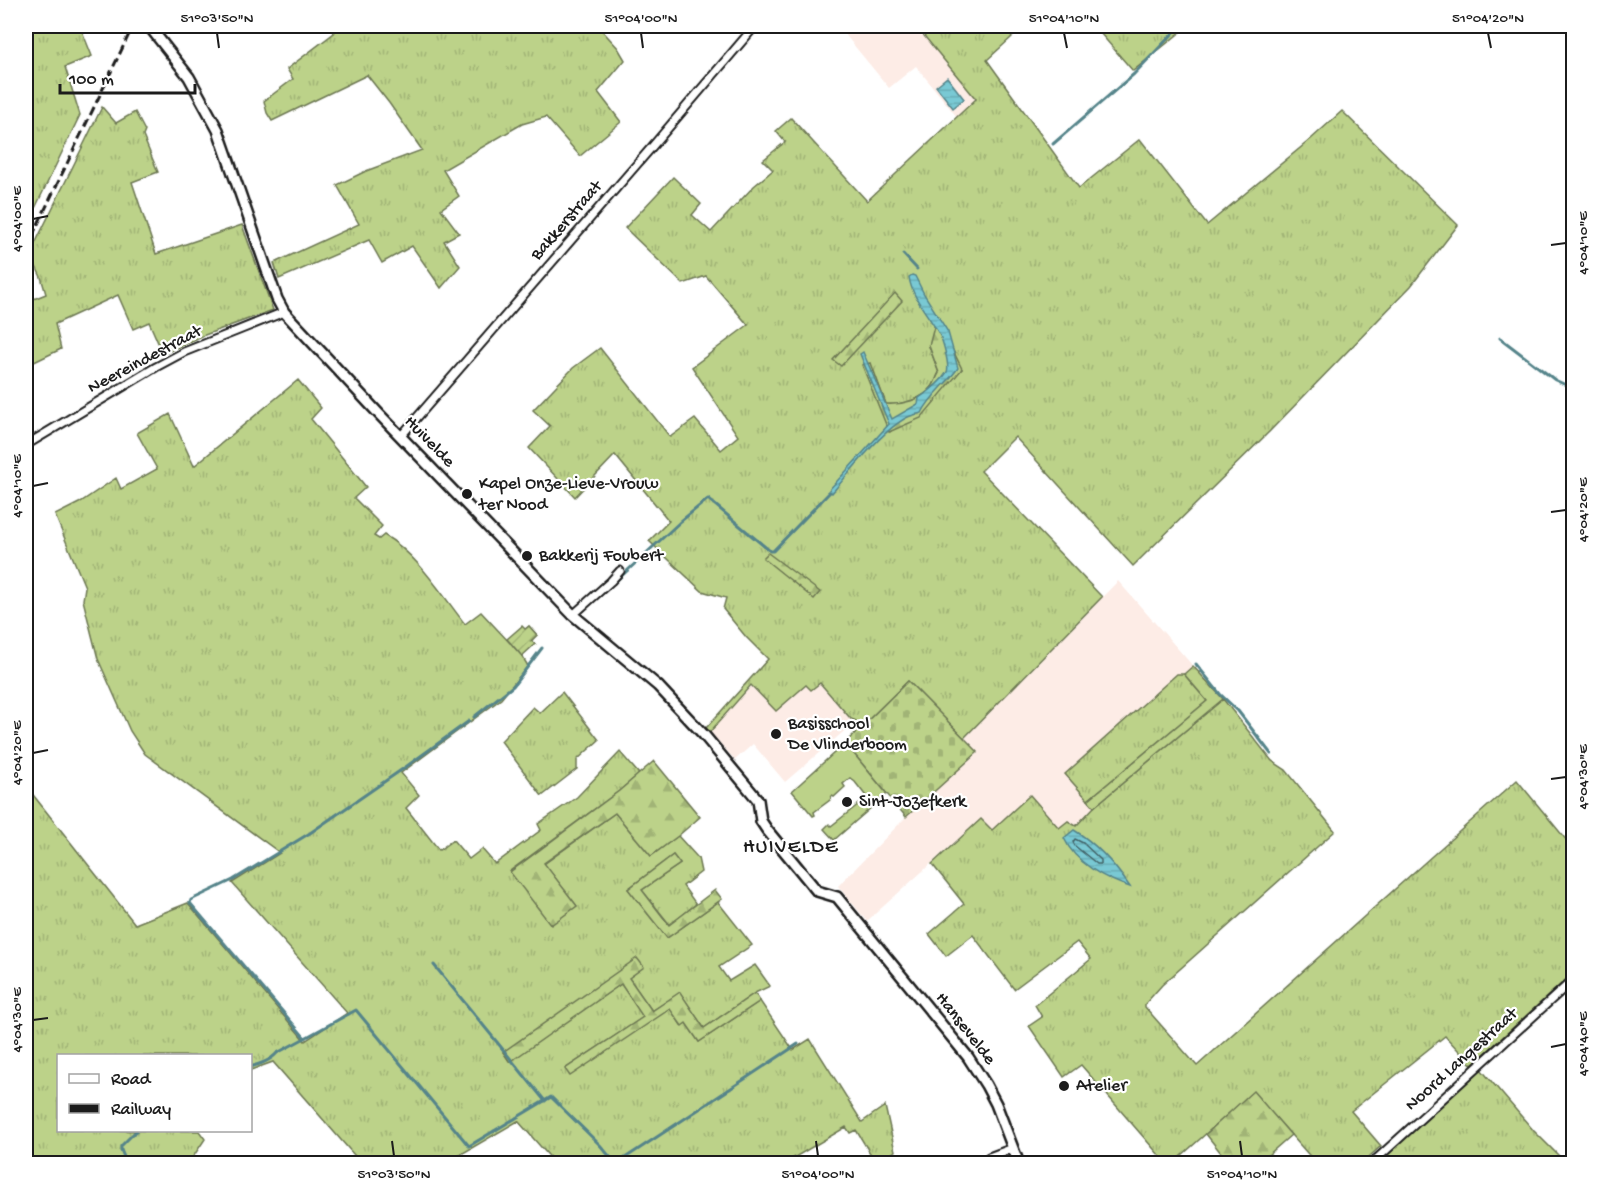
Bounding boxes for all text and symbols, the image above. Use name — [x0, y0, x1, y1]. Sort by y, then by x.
text: 51°03'50"N — [180, 10, 254, 28]
text: 51°04'00"N — [604, 10, 678, 28]
text: 51°04'10"N — [1029, 10, 1100, 28]
text: 51°04'20"N — [1452, 10, 1524, 28]
scale bar — [60, 57, 195, 95]
text: 100 m — [68, 70, 114, 91]
street label: Bakkerstraat — [526, 176, 608, 266]
text: 4°04'00"E — [9, 185, 27, 252]
text: 4°04'10"E — [1575, 211, 1593, 275]
street label: Neereindestraat — [84, 320, 207, 399]
street label: Huivelde — [399, 412, 459, 473]
text: 4°04'10"E — [9, 454, 27, 518]
place label: Kapel Onze-Lieve-Vrouw ter Nood — [478, 474, 658, 516]
text: 4°04'20"E — [1575, 477, 1593, 542]
marker: Kapel Onze-Lieve-Vrouw ter Nood — [460, 487, 474, 501]
place label: Bakkerij Foubert — [538, 546, 664, 567]
marker: Bakkerij Foubert — [520, 549, 534, 563]
place label: Basisschool De Vlinderboom — [787, 714, 907, 756]
text: 4°04'20"E — [9, 720, 27, 785]
marker: Basisschool De Vlinderboom — [769, 727, 783, 741]
text: 4°04'30"E — [1575, 744, 1593, 810]
place label: Sint-Jozefkerk — [859, 792, 968, 813]
marker: Sint-Jozefkerk — [840, 795, 854, 809]
district label: HUIVELDE — [743, 837, 839, 860]
text: 4°04'30"E — [9, 987, 27, 1053]
street label: Hansevelde — [930, 989, 1000, 1070]
street label: Noord Langestraat — [1401, 1003, 1524, 1116]
text: 4°04'40"E — [1575, 1011, 1593, 1076]
legend — [57, 1054, 252, 1132]
text: Road — [111, 1070, 152, 1091]
place label: Atelier — [1076, 1076, 1128, 1097]
marker: Atelier — [1057, 1079, 1071, 1093]
text: Railway — [111, 1100, 171, 1121]
text: 51°03'50"N — [357, 1166, 431, 1184]
text: 51°04'00"N — [781, 1166, 855, 1184]
text: 51°04'10"N — [1207, 1166, 1278, 1184]

